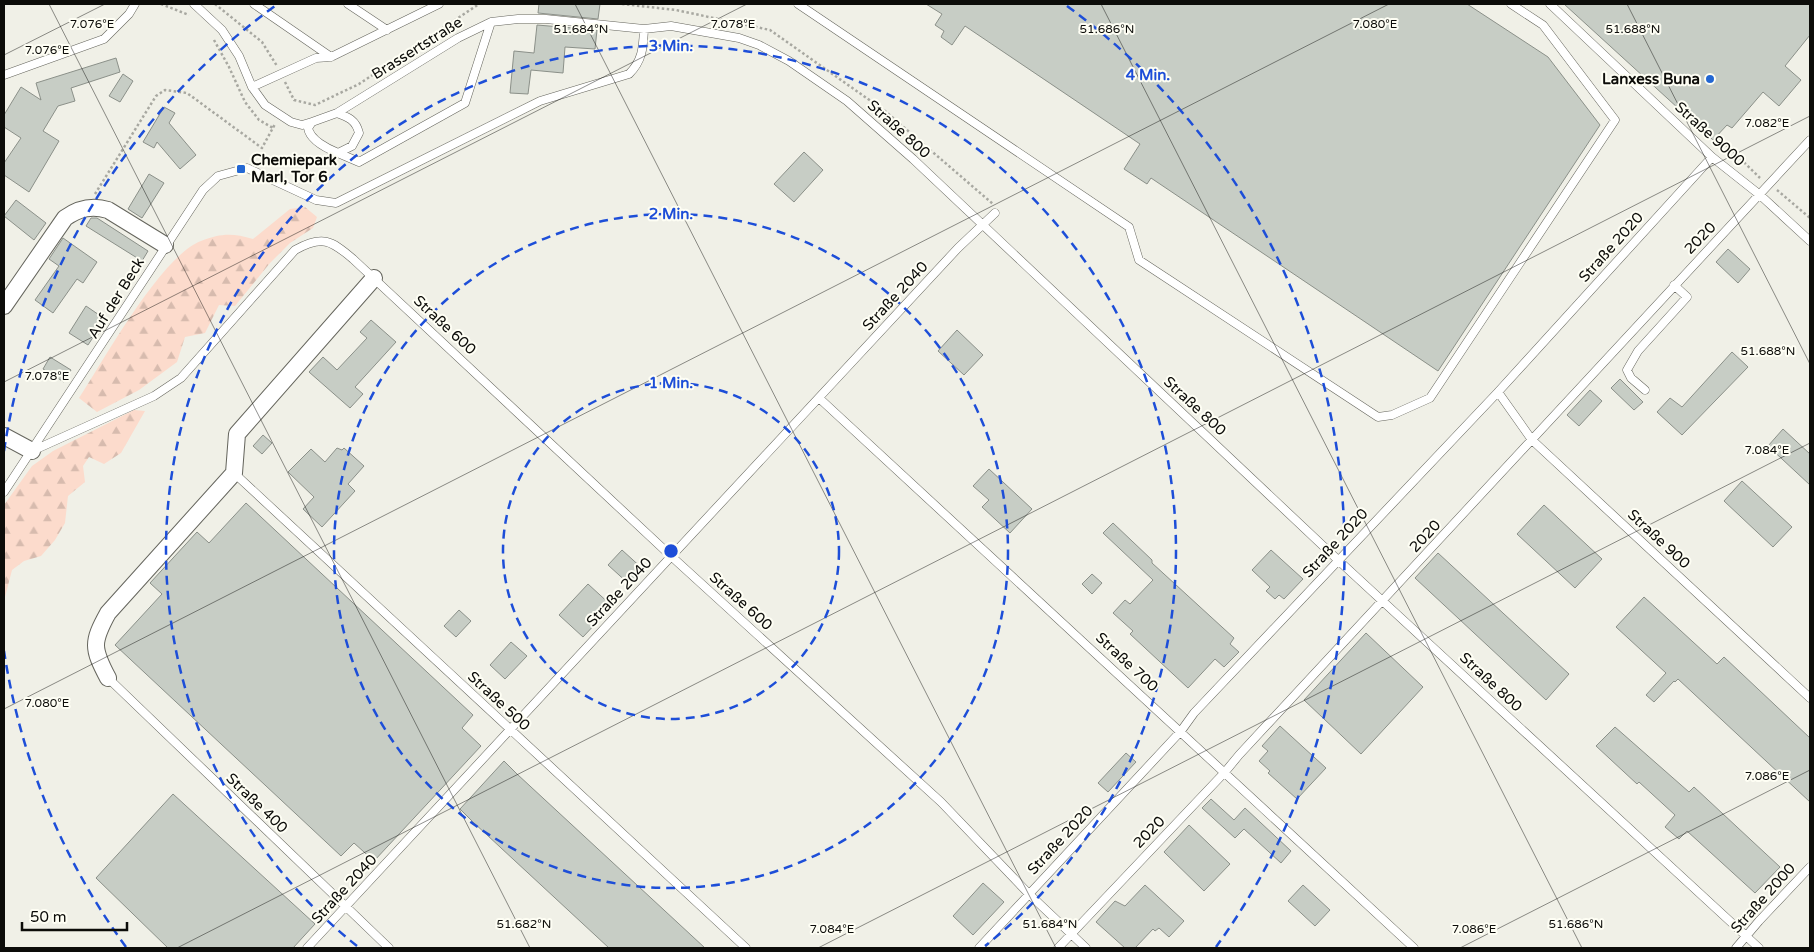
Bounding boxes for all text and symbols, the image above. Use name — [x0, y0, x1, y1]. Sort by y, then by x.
street label: Brassertstraße — [368, 13, 466, 83]
text: 7.076°E — [70, 17, 115, 31]
text: 7.078°E — [711, 17, 756, 31]
text: 7.080°E — [1353, 17, 1398, 31]
text: 51.684°N — [554, 22, 608, 36]
text: 51.686°N — [1080, 22, 1134, 36]
text: 51.688°N — [1606, 22, 1660, 36]
text: 3 Min. — [649, 37, 693, 55]
text: 7.076°E — [25, 43, 70, 57]
text: 4 Min. — [1126, 66, 1170, 84]
place label: Lanxess Buna — [1602, 70, 1700, 88]
marker: Lanxess Buna — [1704, 73, 1716, 85]
street label: Straße 800 — [864, 96, 934, 162]
street label: Straße 9000 — [1671, 98, 1749, 170]
text: 7.082°E — [1745, 116, 1790, 130]
place label: Chemiepark Marl, Tor 6 — [251, 151, 337, 186]
marker: Chemiepark Marl, Tor 6 — [235, 163, 247, 175]
text: 2 Min. — [649, 205, 693, 223]
street label: Straße 2020 — [1575, 208, 1647, 286]
street label: 2020 — [1680, 218, 1720, 258]
street label: Auf der Beck — [84, 254, 148, 342]
street label: Straße 2040 — [858, 258, 932, 334]
street label: Straße 600 — [410, 292, 480, 358]
text: 51.688°N — [1741, 344, 1795, 358]
text: 7.078°E — [25, 369, 70, 383]
street label: Straße 800 — [1160, 373, 1230, 439]
text: 1 Min. — [649, 374, 693, 392]
text: 7.084°E — [1745, 443, 1790, 457]
street label: Straße 2020 — [1298, 505, 1372, 581]
street label: Straße 900 — [1624, 506, 1694, 572]
street label: 2020 — [1406, 516, 1444, 556]
centre of rings — [662, 542, 680, 560]
street label: Straße 2040 — [582, 554, 656, 630]
street label: Straße 600 — [706, 568, 776, 634]
street label: Straße 700 — [1092, 629, 1162, 695]
street label: Straße 800 — [1456, 649, 1526, 715]
street label: Straße 500 — [464, 668, 534, 734]
text: 7.080°E — [25, 696, 70, 710]
street label: Straße 400 — [222, 769, 292, 837]
text: 7.086°E — [1745, 769, 1790, 783]
street label: Straße 2020 — [1023, 802, 1097, 878]
street label: 2020 — [1129, 812, 1169, 852]
street label: Straße 2040 — [307, 851, 381, 927]
street label: Straße 2000 — [1727, 859, 1799, 937]
scale bar — [22, 900, 128, 932]
text: 50 m — [30, 908, 67, 926]
text: 51.682°N — [497, 917, 551, 931]
text: 51.684°N — [1023, 917, 1077, 931]
text: 51.686°N — [1549, 917, 1603, 931]
text: 7.084°E — [810, 922, 855, 936]
text: 7.086°E — [1452, 922, 1497, 936]

